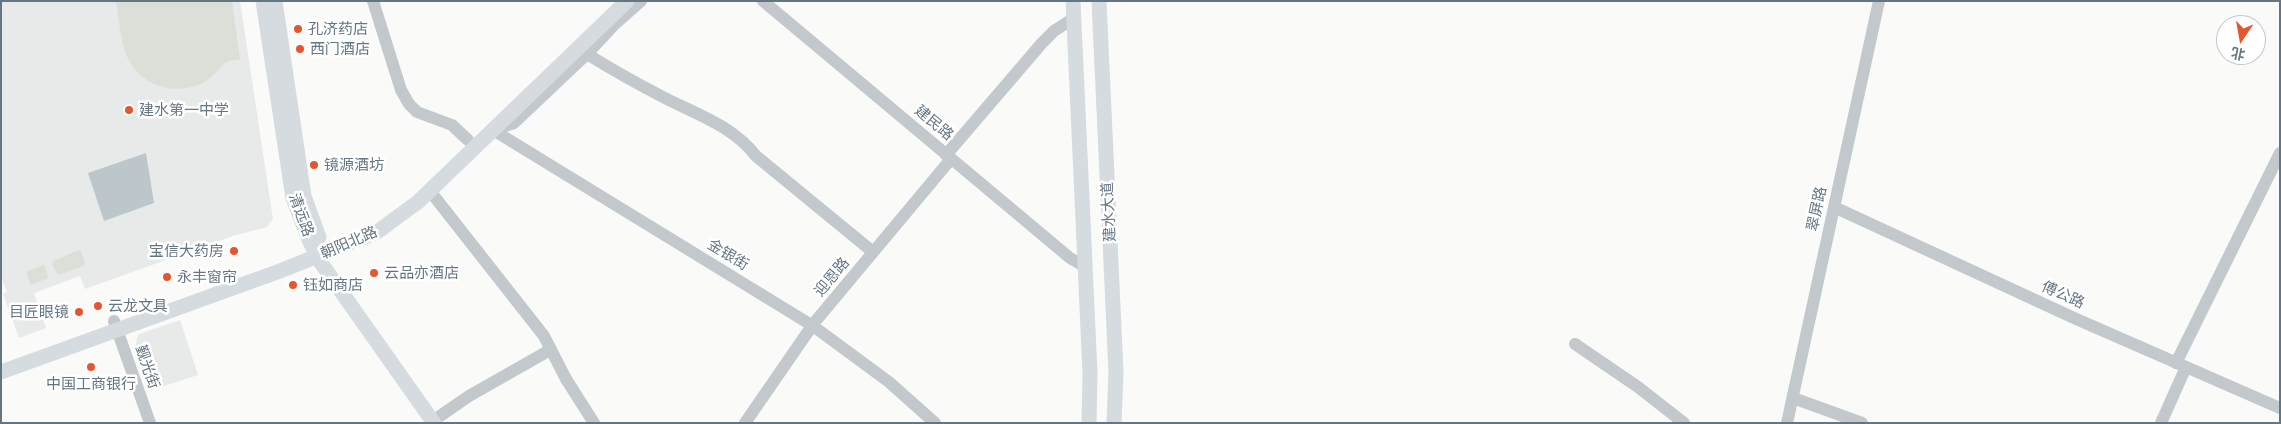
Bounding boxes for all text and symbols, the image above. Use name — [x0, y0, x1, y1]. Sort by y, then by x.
north arrow — [2216, 15, 2266, 65]
place label: 孔济药店 — [308, 20, 368, 38]
marker: 孔济药店 — [292, 23, 304, 35]
place label: 西门酒店 — [310, 40, 370, 58]
marker: 西门酒店 — [294, 43, 306, 55]
text: 北 — [2229, 43, 2247, 64]
place label: 建水第一中学 — [139, 101, 229, 119]
street label: 建民路 — [911, 102, 957, 144]
marker: 建水第一中学 — [123, 104, 135, 116]
place label: 镜源酒坊 — [324, 156, 384, 174]
marker: 镜源酒坊 — [308, 159, 320, 171]
street label: 建水大道 — [1098, 182, 1120, 242]
street label: 翠屏路 — [1804, 185, 1830, 233]
street label: 清远路 — [285, 191, 317, 239]
street label: 朝阳北路 — [318, 223, 380, 263]
street label: 金银街 — [704, 236, 752, 274]
place label: 宝信大药房 — [149, 242, 224, 260]
marker: 宝信大药房 — [228, 245, 240, 257]
street label: 迎恩路 — [811, 254, 853, 300]
place label: 云品亦酒店 — [384, 264, 459, 282]
marker: 云品亦酒店 — [368, 267, 380, 279]
place label: 永丰窗帘 — [177, 268, 237, 286]
marker: 永丰窗帘 — [161, 271, 173, 283]
place label: 钰如商店 — [303, 276, 363, 294]
street label: 傅公路 — [2039, 278, 2087, 312]
marker: 钰如商店 — [287, 279, 299, 291]
place label: 云龙文具 — [108, 297, 168, 315]
marker: 云龙文具 — [92, 300, 104, 312]
place label: 目匠眼镜 — [9, 303, 69, 321]
marker: 目匠眼镜 — [73, 306, 85, 318]
street label: 觐光街 — [131, 343, 163, 391]
marker: 中国工商银行 — [85, 361, 97, 373]
place label: 中国工商银行 — [46, 375, 136, 393]

